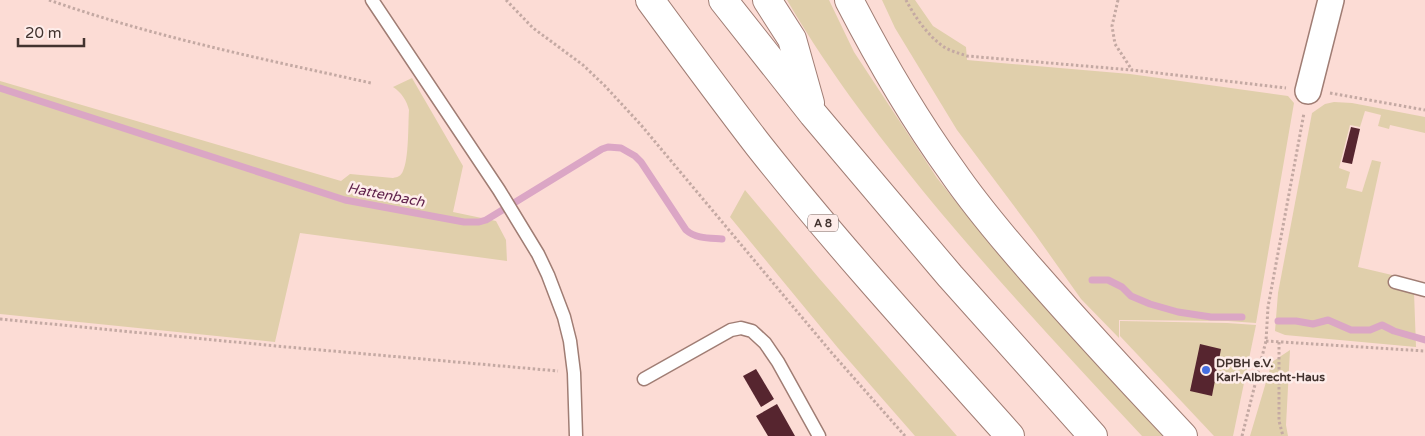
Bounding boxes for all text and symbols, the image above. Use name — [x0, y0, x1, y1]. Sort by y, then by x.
scale bar — [18, 15, 84, 47]
text: 20 m — [25, 24, 62, 42]
water label: Hattenbach — [346, 179, 426, 211]
road number: A 8 — [808, 214, 838, 232]
place label: DPBH e.V. Karl-Albrecht-Haus — [1216, 356, 1325, 384]
marker: DPBH e.V. Karl-Albrecht-Haus — [1200, 364, 1212, 376]

